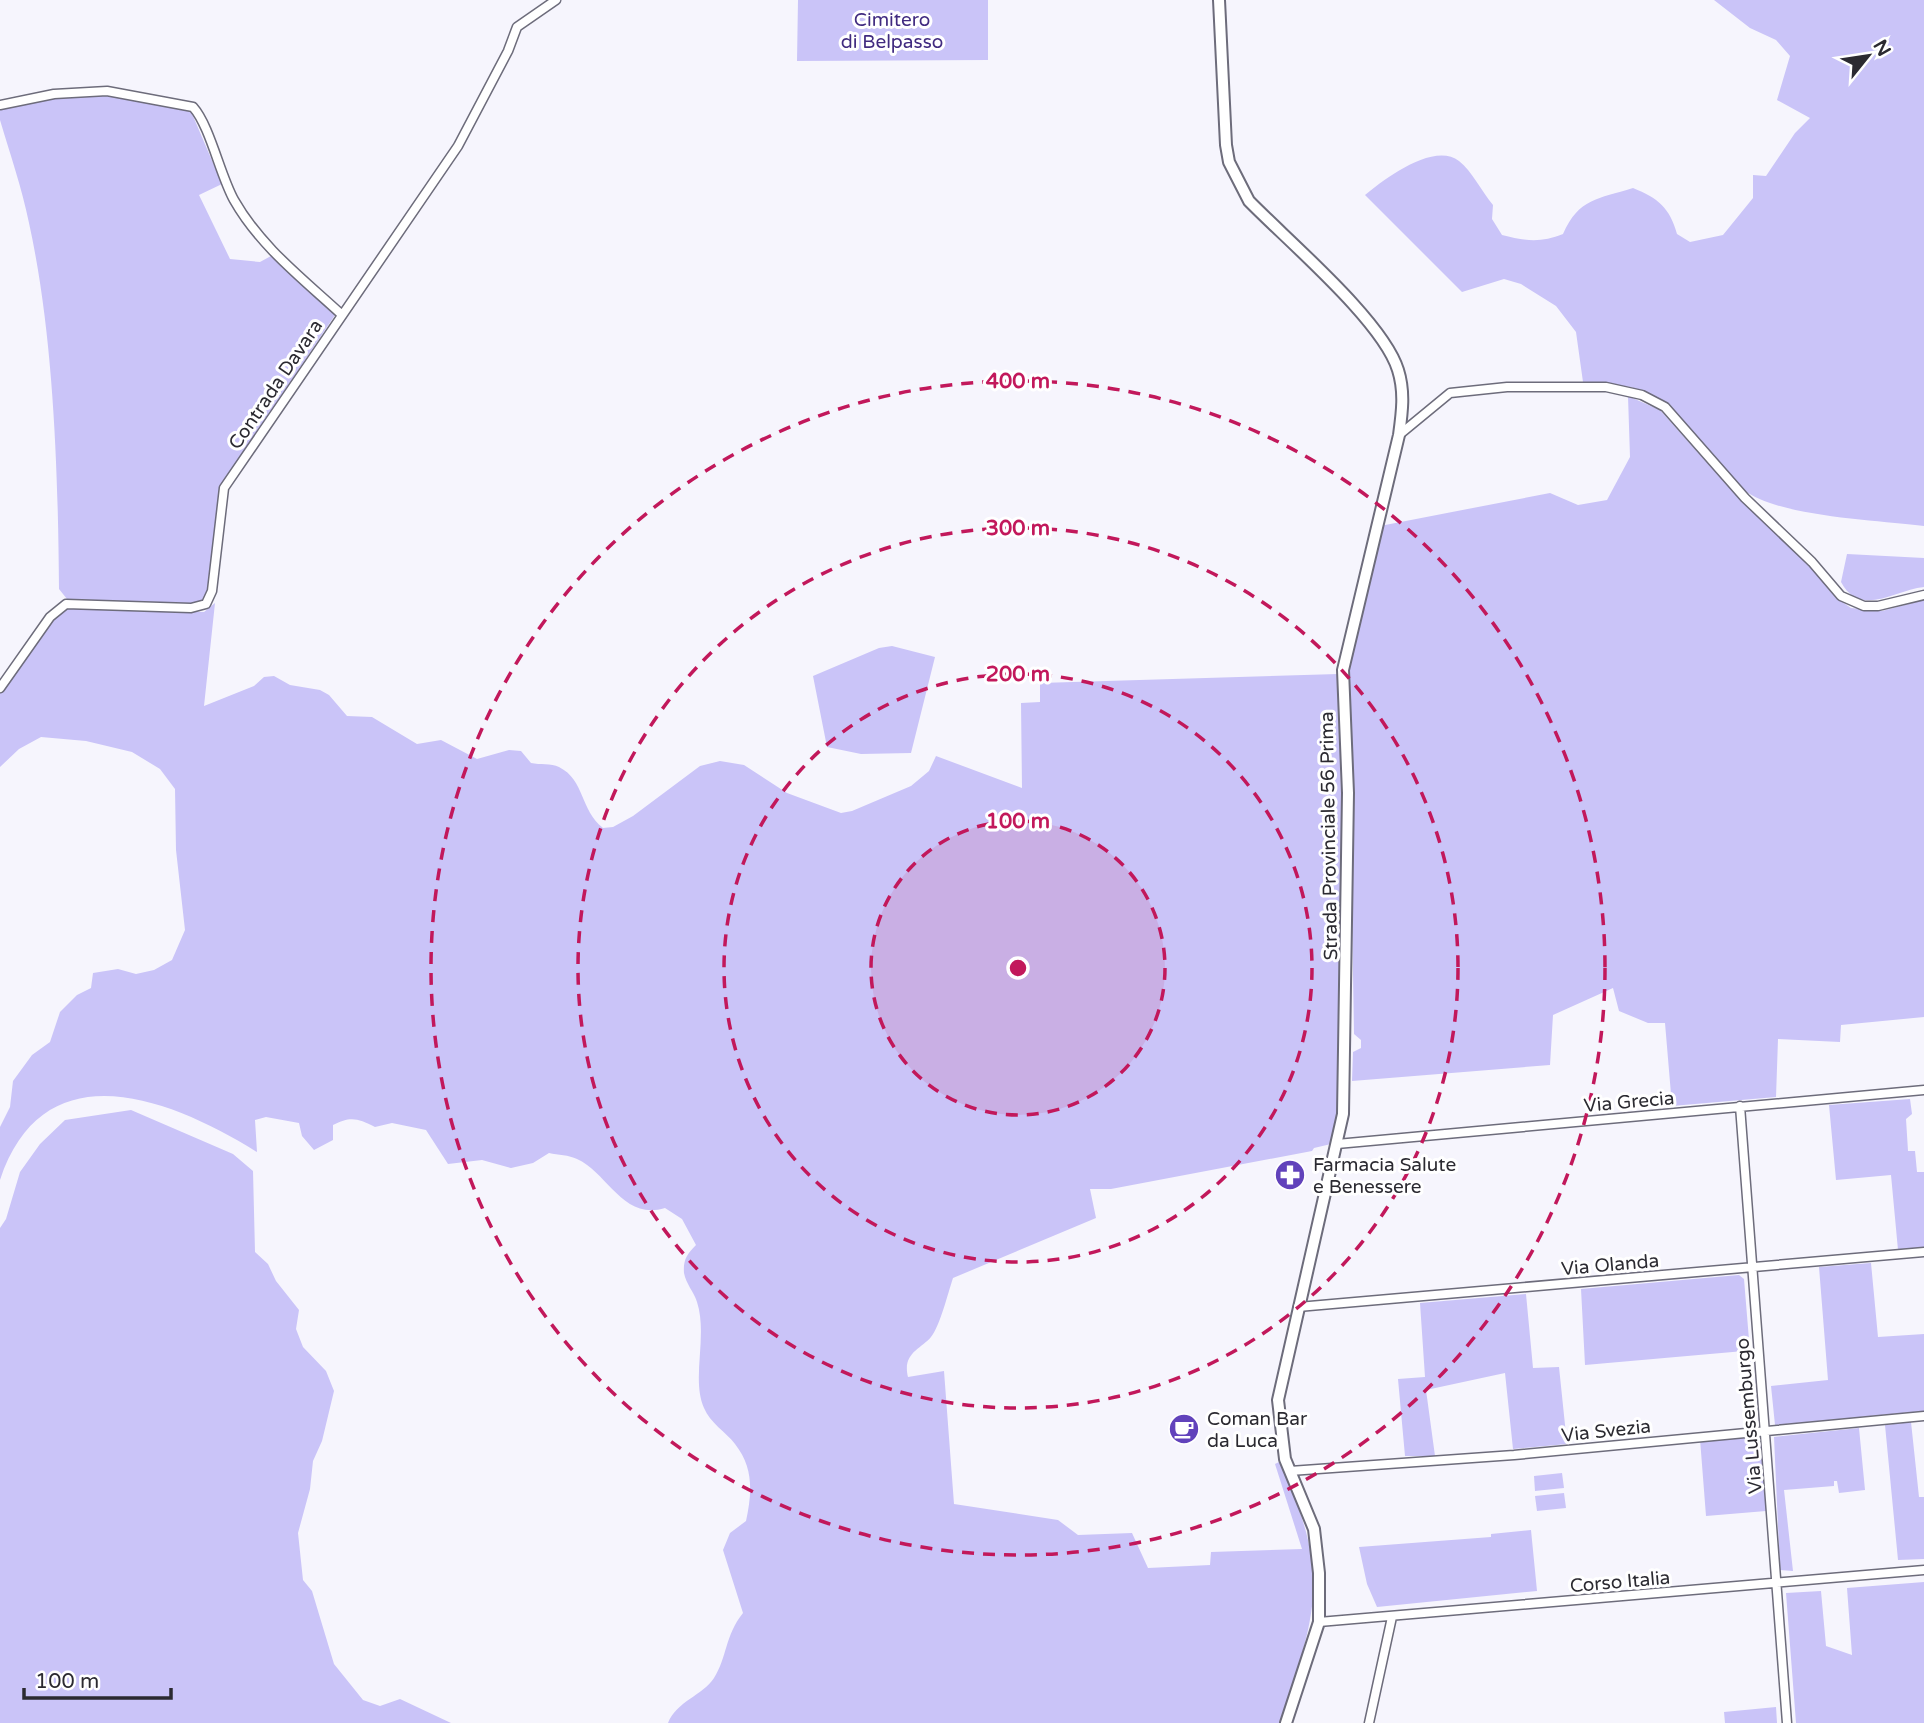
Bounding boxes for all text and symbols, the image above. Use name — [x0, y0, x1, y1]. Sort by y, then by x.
park label: Cimitero di Belpasso — [841, 9, 943, 53]
north arrow — [1833, 21, 1903, 91]
text: N — [1869, 36, 1895, 60]
street label: Contrada Davara — [224, 315, 327, 454]
text: 400 m — [986, 369, 1050, 394]
text: 300 m — [986, 516, 1050, 541]
text: 200 m — [986, 662, 1050, 687]
street label: Strada Provinciale 56 Prima — [1316, 711, 1342, 961]
text: 100 m — [986, 809, 1050, 834]
centre of rings — [1006, 956, 1030, 980]
street label: Via Grecia — [1583, 1087, 1675, 1117]
place label: Farmacia Salute e Benessere — [1313, 1154, 1456, 1198]
pharmacy icon: Farmacia Salute e Benessere — [1273, 1158, 1307, 1192]
street label: Via Olanda — [1560, 1250, 1660, 1280]
street label: Via Lussemburgo — [1731, 1337, 1767, 1495]
place label: Coman Bar da Luca — [1207, 1408, 1308, 1452]
cafe icon: Coman Bar da Luca — [1167, 1412, 1201, 1446]
street label: Via Svezia — [1560, 1415, 1652, 1447]
street label: Corso Italia — [1569, 1567, 1671, 1597]
scale bar — [24, 1656, 172, 1700]
text: 100 m — [35, 1669, 99, 1694]

